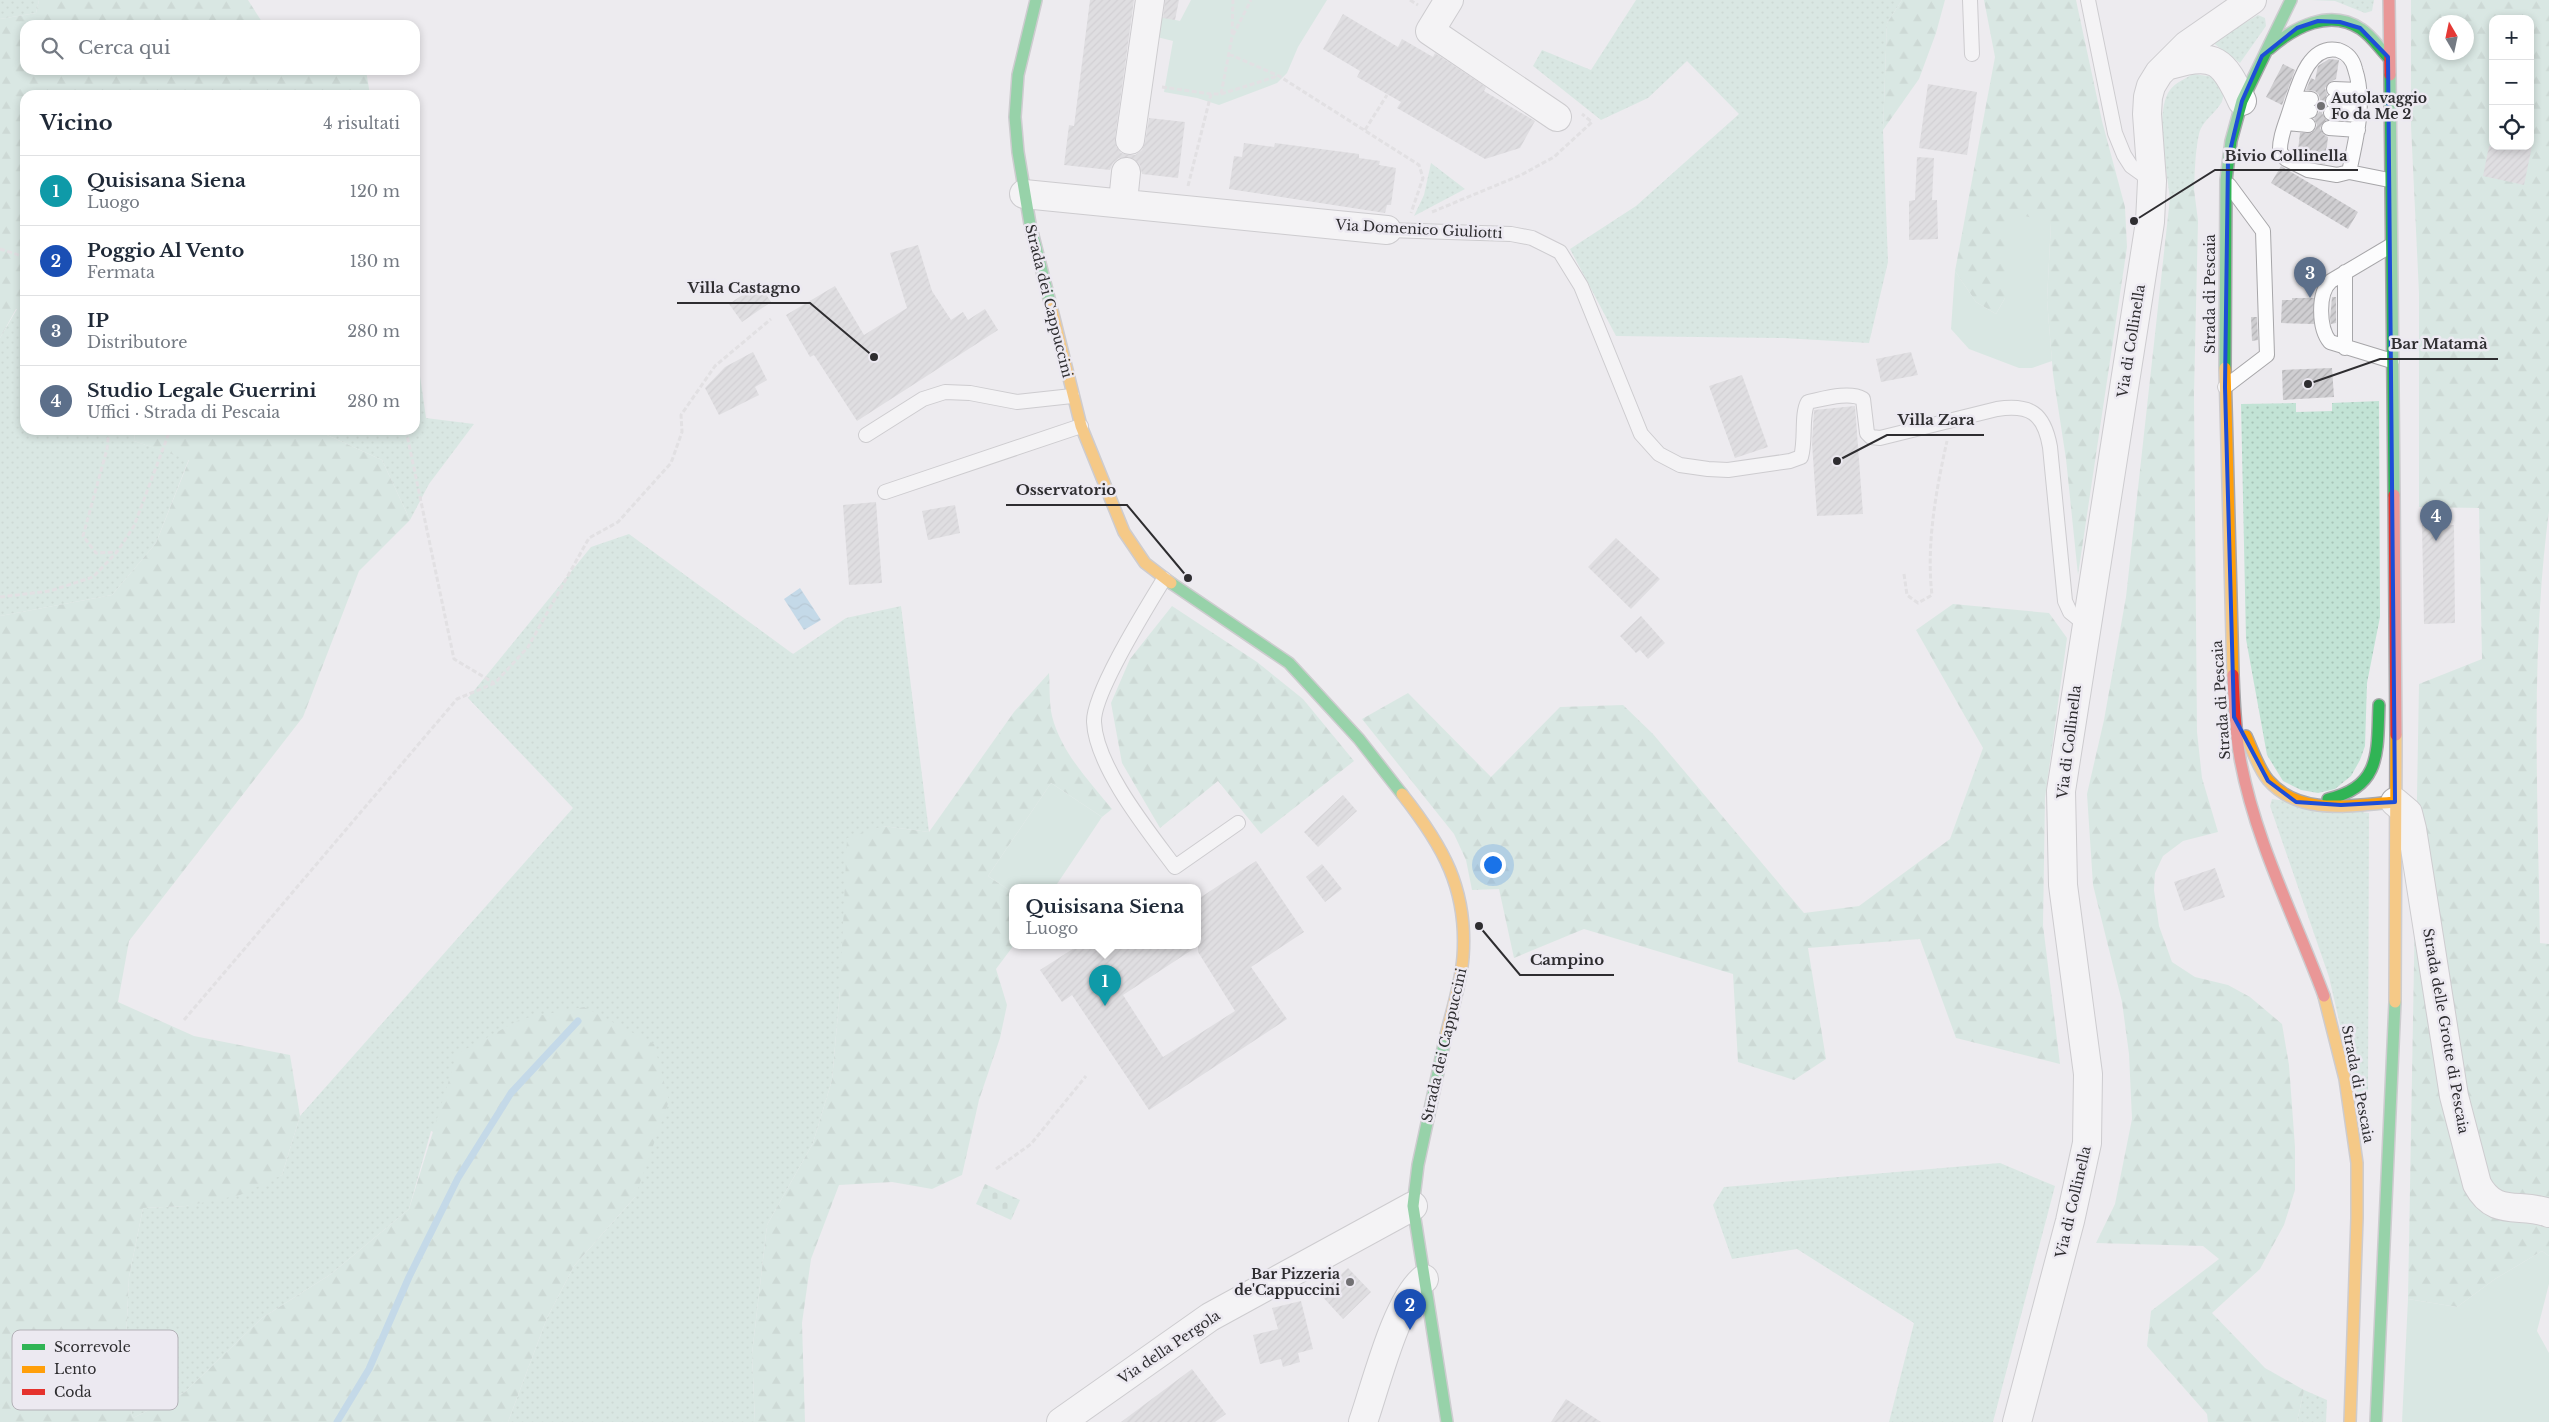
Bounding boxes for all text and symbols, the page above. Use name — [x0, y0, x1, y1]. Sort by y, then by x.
north arrow — [2429, 15, 2474, 60]
map controls — [2489, 15, 2534, 150]
button: + — [2489, 15, 2534, 60]
search box — [20, 20, 420, 75]
icon: search — [38, 34, 66, 62]
text: Cerca qui — [78, 36, 171, 59]
button: − — [2489, 60, 2534, 105]
place label: Autolavaggio Fo da Me 2 — [2330, 89, 2427, 123]
marker: Autolavaggio Fo da Me 2 — [2315, 100, 2327, 112]
button: locate — [2489, 105, 2534, 150]
text: Vicino — [40, 110, 113, 136]
text: 4 risultati — [323, 113, 400, 133]
callout: Bivio Collinella — [2215, 140, 2358, 170]
text: Bivio Collinella — [2224, 146, 2348, 165]
text: Quisisana Siena — [87, 169, 246, 192]
text: 1 — [53, 181, 59, 201]
text: 120 m — [350, 181, 400, 201]
text: Luogo — [87, 192, 140, 212]
street label: Via Domenico Giuliotti — [1334, 216, 1503, 242]
street label: Strada dei Cappuccini — [1021, 222, 1077, 380]
street label: Strada di Pescaia — [2201, 234, 2219, 354]
text: Poggio Al Vento — [87, 239, 244, 262]
text: 2 — [51, 251, 61, 271]
text: 130 m — [350, 251, 400, 271]
pin: 3 — [2294, 257, 2326, 298]
text: Fermata — [87, 262, 155, 282]
callout: Villa Castagno — [677, 273, 810, 303]
text: Villa Castagno — [687, 278, 800, 297]
street label: Via di Collinella — [2113, 283, 2149, 400]
text: IP — [87, 309, 109, 332]
text: 3 — [51, 321, 61, 341]
text: 280 m — [347, 321, 400, 341]
callout: Bar Matamà — [2380, 329, 2498, 359]
text: Distributore — [87, 332, 187, 352]
text: Bar Matamà — [2390, 334, 2488, 353]
text: Studio Legale Guerrini — [87, 379, 316, 402]
text: 4 — [51, 391, 61, 411]
text: 280 m — [347, 391, 400, 411]
text: Uffici · Strada di Pescaia — [87, 402, 280, 422]
callout: Villa Zara — [1887, 405, 1984, 435]
text: Villa Zara — [1896, 410, 1975, 429]
callout: Osservatorio — [1006, 475, 1127, 505]
text: Osservatorio — [1016, 480, 1116, 499]
pin: 4 — [2420, 500, 2452, 541]
street label: Strada di Pescaia — [2208, 640, 2234, 760]
street label: Via di Collinella — [2053, 684, 2085, 801]
your location — [1480, 852, 1506, 878]
popup — [1009, 884, 1201, 949]
text: Quisisana Siena — [1026, 895, 1184, 918]
text: Luogo — [1026, 918, 1078, 938]
street label: Strada delle Grotte di Pescaia — [2419, 927, 2473, 1135]
callout: Campino — [1520, 945, 1614, 975]
text: Campino — [1530, 950, 1604, 969]
pin: 1 — [1089, 965, 1121, 1006]
street label: Strada dei Cappuccini — [1418, 966, 1471, 1124]
street label: Strada di Pescaia — [2338, 1024, 2378, 1145]
street label: Via di Collinella — [2051, 1144, 2095, 1261]
place label: Bar Pizzeria de'Cappuccini — [1234, 1265, 1340, 1299]
marker: Bar Pizzeria de'Cappuccini — [1344, 1276, 1356, 1288]
pin: 2 — [1394, 1289, 1426, 1330]
street label: Via della Pergola — [1114, 1306, 1224, 1388]
legend — [12, 1330, 178, 1410]
text: Scorrevole — [54, 1338, 131, 1356]
text: Lento — [54, 1360, 96, 1378]
text: Coda — [54, 1383, 92, 1401]

